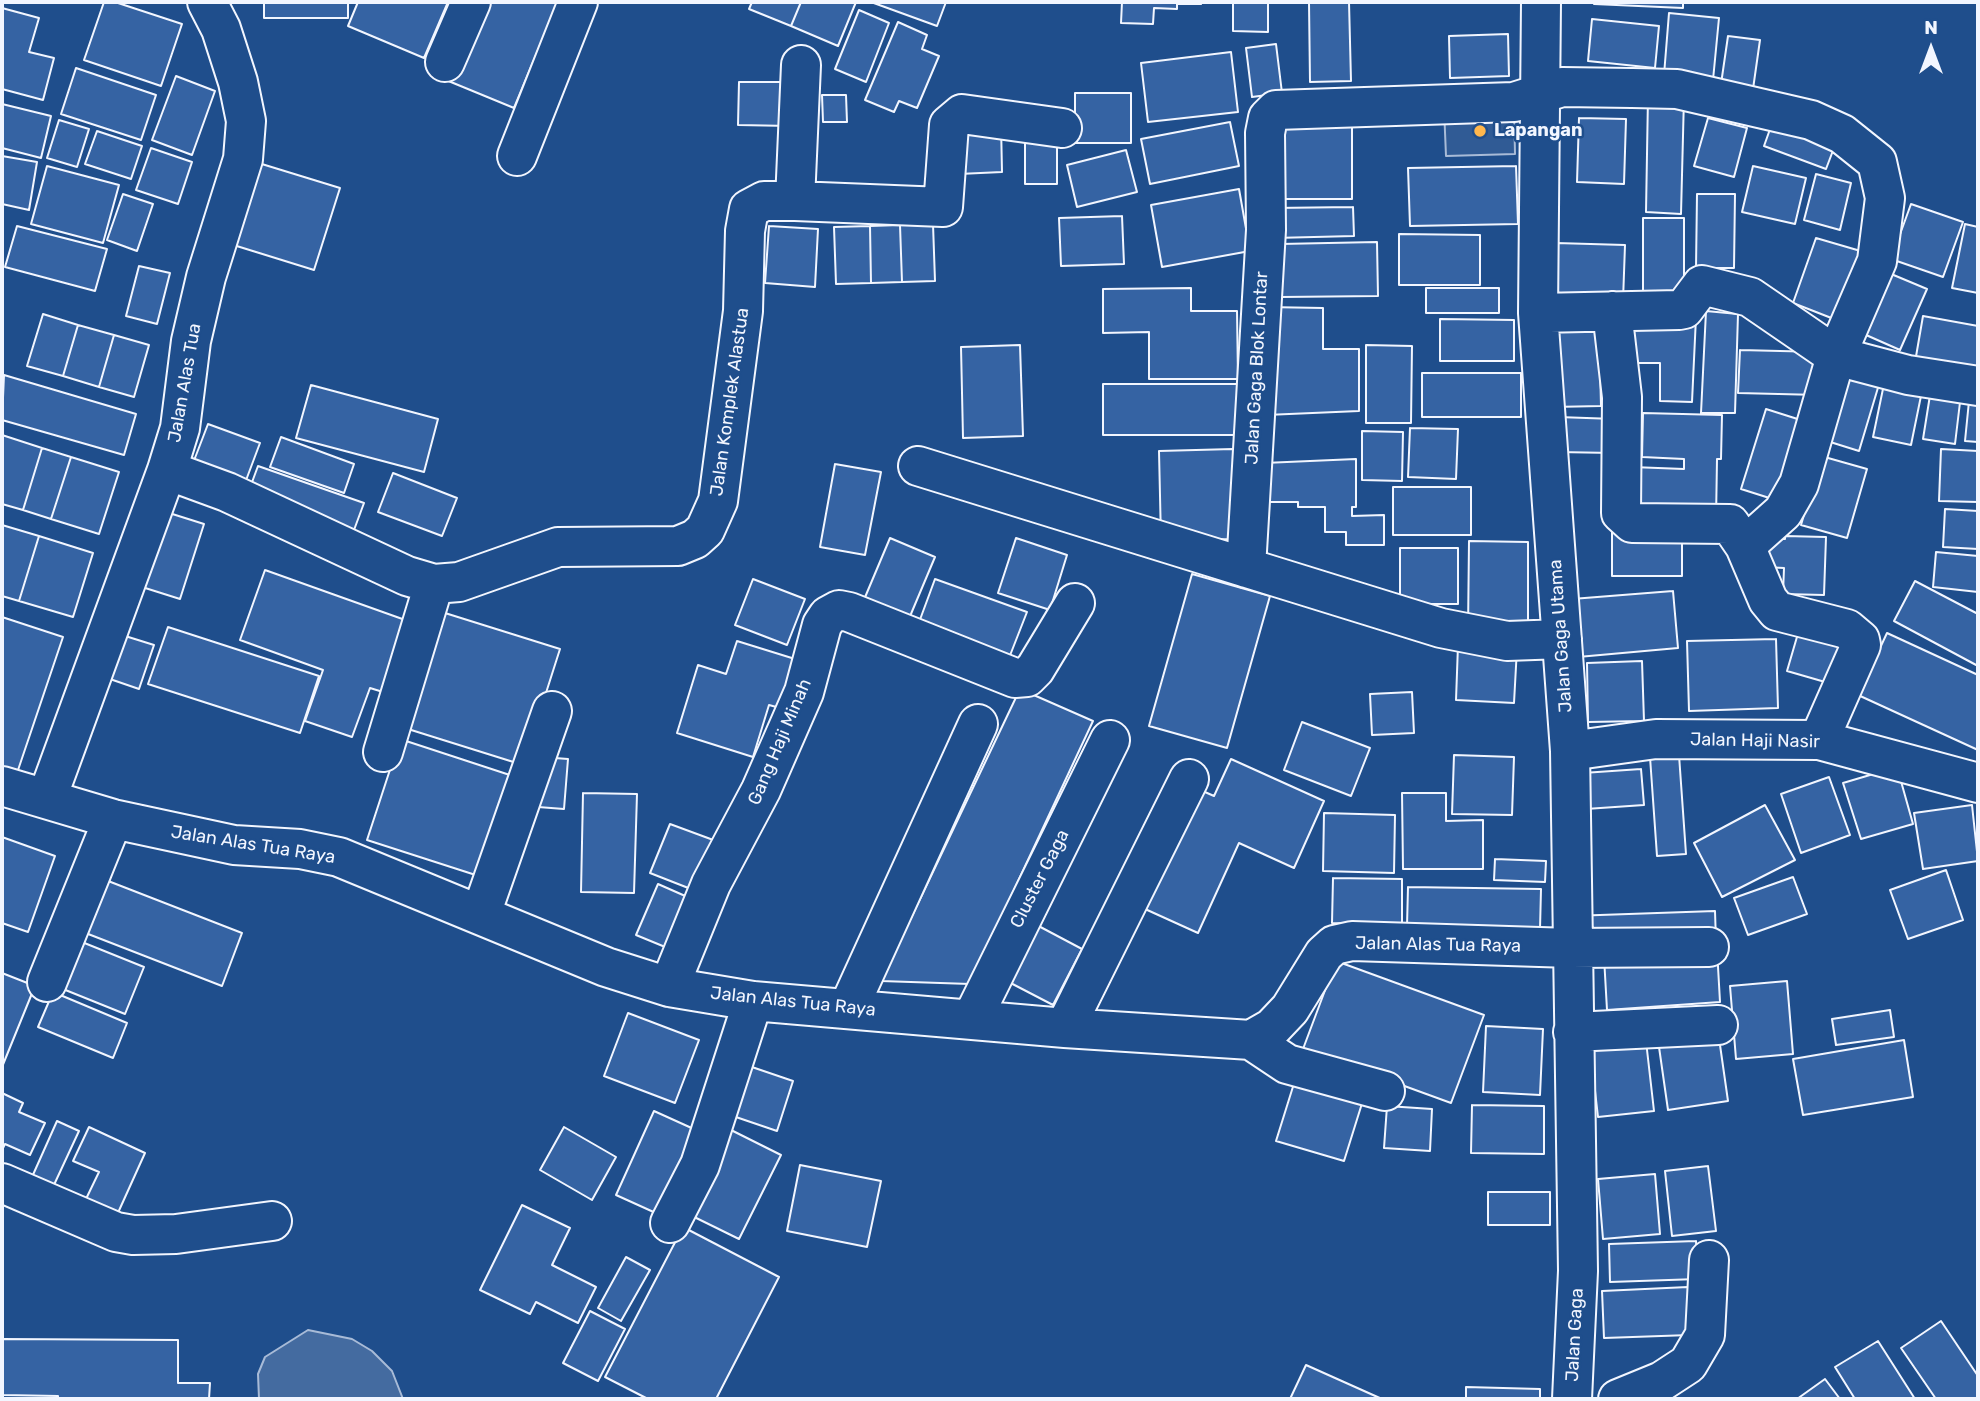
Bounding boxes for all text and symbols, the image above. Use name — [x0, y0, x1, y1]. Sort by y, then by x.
north arrow — [1896, 14, 1966, 84]
text: N — [1924, 16, 1938, 39]
place label: Lapangan — [1494, 120, 1583, 142]
marker: Lapangan — [1472, 123, 1488, 139]
street label: Jalan Gaga Blok Lontar — [1241, 271, 1273, 465]
street label: Jalan Komplek Alastua — [706, 307, 754, 497]
street label: Jalan Alas Tua — [164, 322, 206, 444]
street label: Jalan Gaga Utama — [1545, 559, 1577, 713]
street label: Gang Haji Minah — [744, 676, 816, 808]
street label: Jalan Haji Nasir — [1690, 729, 1820, 753]
street label: Jalan Alas Tua Raya — [169, 821, 337, 869]
street label: Cluster Gaga — [1006, 826, 1074, 932]
street label: Jalan Alas Tua Raya — [1355, 933, 1521, 957]
street label: Jalan Alas Tua Raya — [709, 983, 877, 1021]
street label: Jalan Gaga — [1562, 1288, 1588, 1382]

